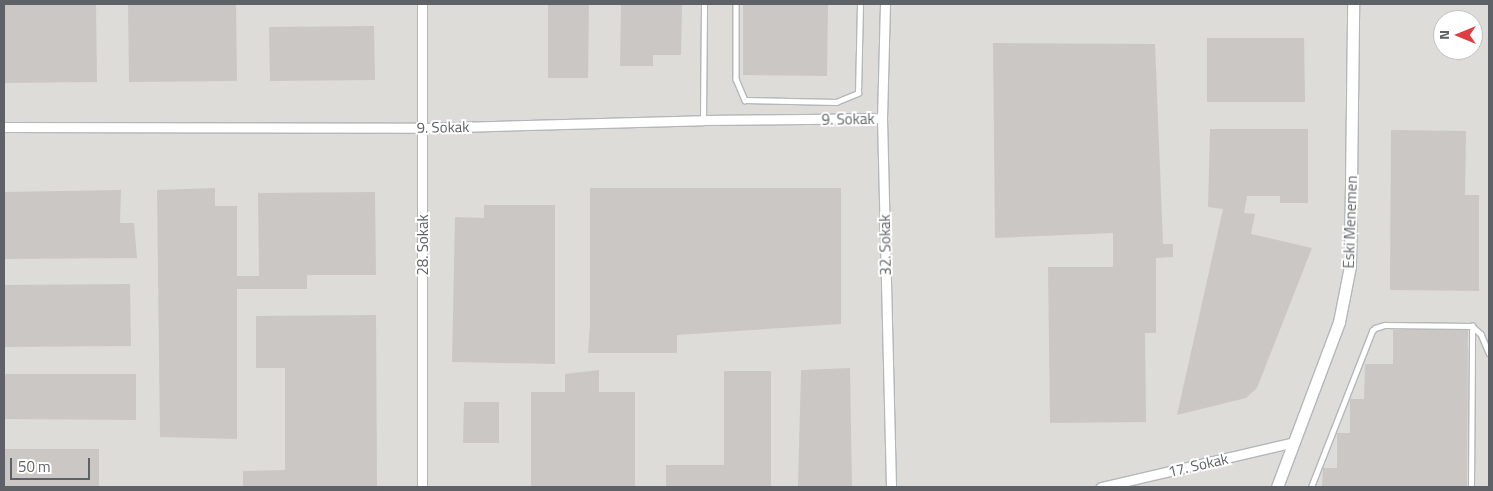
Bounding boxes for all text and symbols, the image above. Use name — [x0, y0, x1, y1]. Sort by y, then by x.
north arrow — [1433, 10, 1483, 60]
text: N — [1433, 30, 1454, 40]
street label: 9. Sokak — [821, 110, 875, 128]
street label: 9. Sokak — [416, 118, 470, 136]
street label: Eski Menemen — [1339, 175, 1361, 269]
street label: 28. Sokak — [414, 214, 432, 276]
street label: 32. Sokak — [875, 214, 895, 276]
scale bar — [12, 448, 92, 480]
street label: 17. Sokak — [1166, 449, 1230, 481]
text: 50 m — [18, 455, 51, 478]

